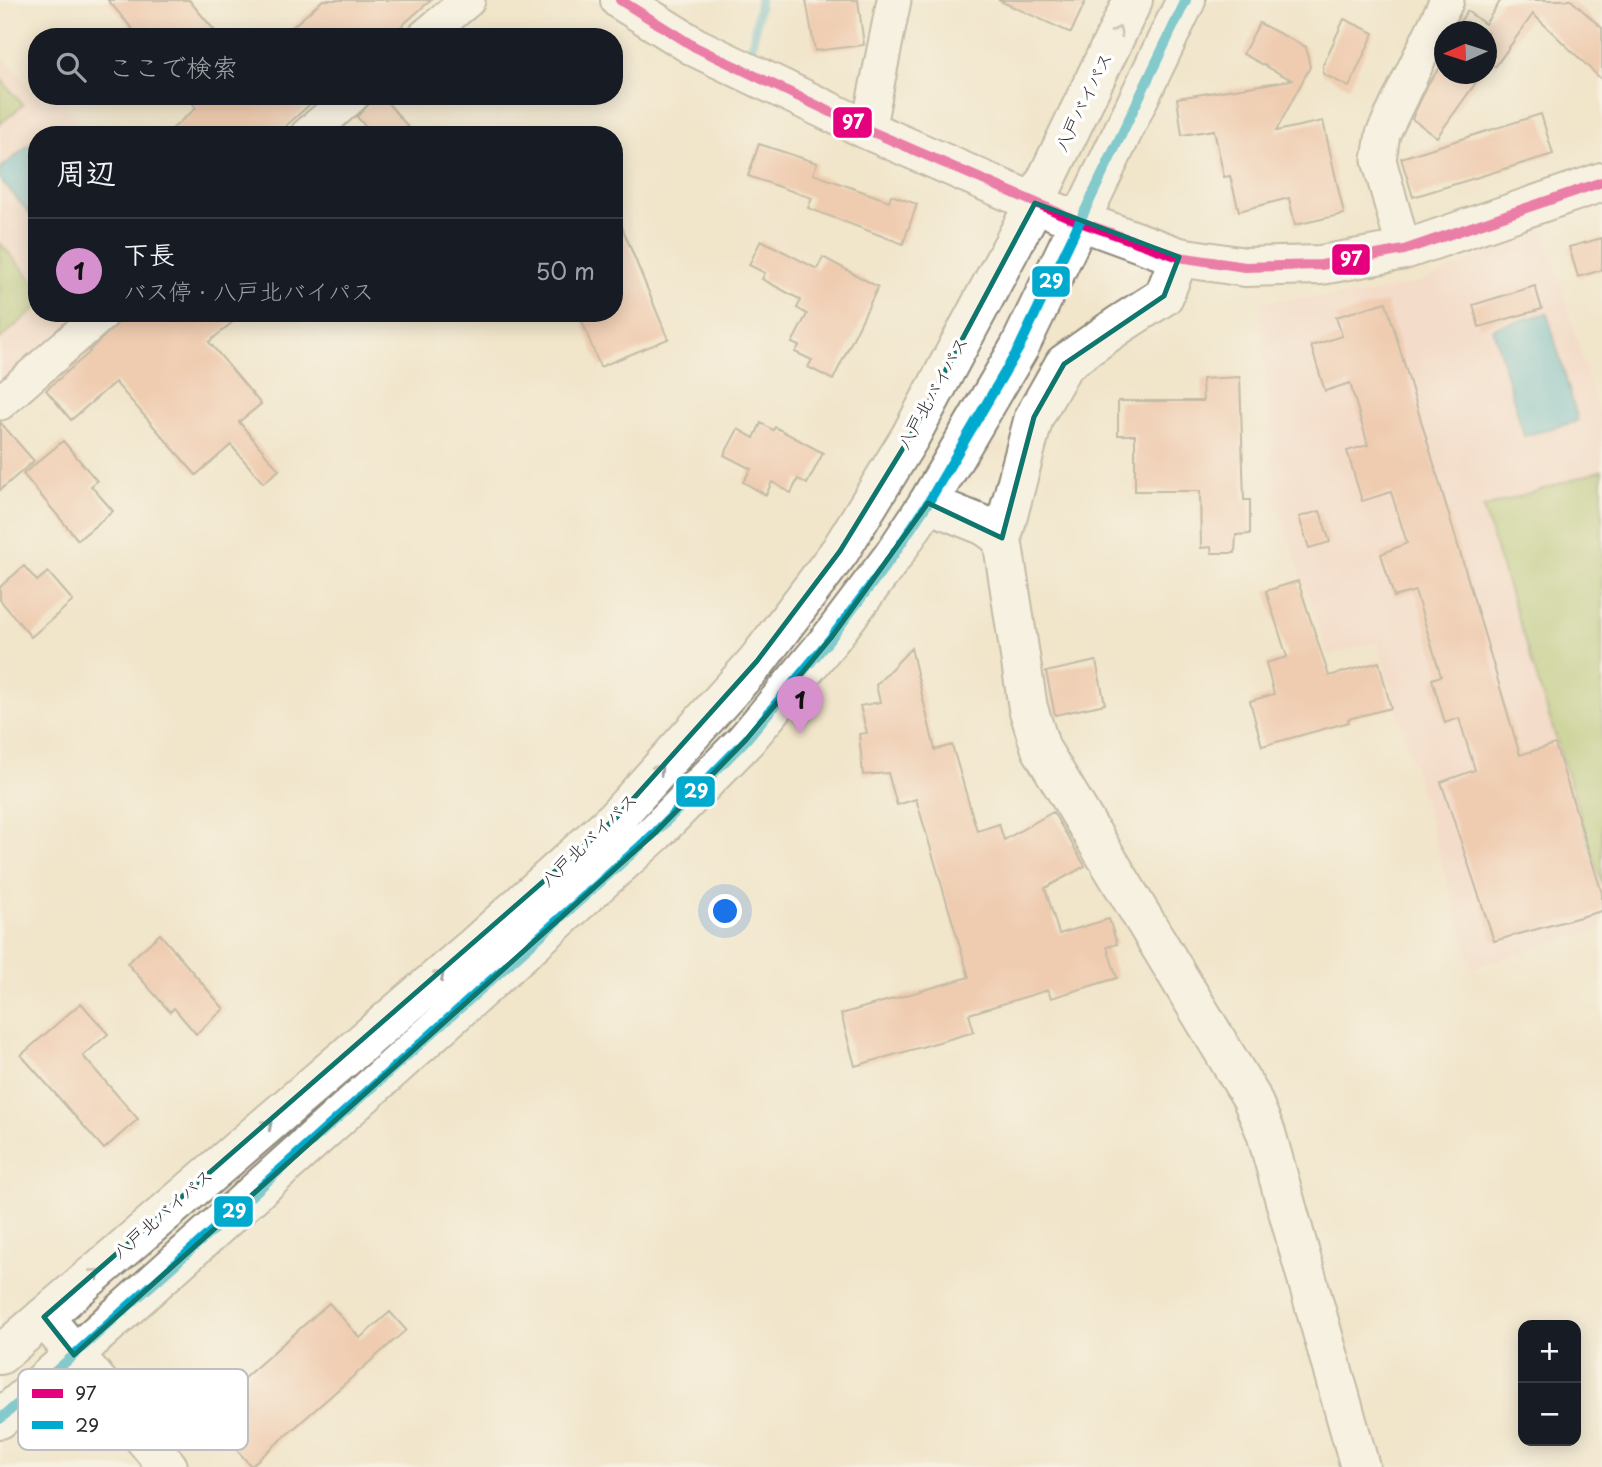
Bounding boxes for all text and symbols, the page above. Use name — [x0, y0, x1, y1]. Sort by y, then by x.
north arrow — [1434, 21, 1497, 84]
one-way arrow — [1109, 26, 1123, 38]
search box — [28, 28, 623, 105]
text: ここで検索 — [108, 47, 238, 86]
street label: 八戸バイパス — [1047, 47, 1118, 156]
icon: search — [52, 48, 90, 86]
line badge: 97 — [832, 106, 873, 139]
text: 97 — [842, 107, 864, 135]
text: 周辺 — [56, 149, 116, 194]
text: 下長 — [123, 234, 175, 273]
line badge: 97 — [1331, 243, 1371, 276]
text: 97 — [1340, 244, 1362, 272]
text: 1 — [74, 253, 85, 288]
text: 50 m — [535, 253, 595, 288]
line badge: 29 — [1031, 265, 1071, 298]
text: 29 — [1039, 266, 1063, 294]
text: バス停 · 八戸北バイパス — [123, 273, 374, 308]
street label: 八戸北バイパス — [889, 331, 974, 454]
pin: 1 — [777, 676, 823, 734]
one-way arrow — [651, 764, 664, 777]
line badge: 29 — [675, 775, 716, 808]
text: 29 — [684, 776, 708, 804]
street label: 八戸北バイパス — [533, 786, 643, 892]
your location — [708, 894, 742, 928]
one-way arrow — [432, 971, 445, 983]
one-way arrow — [260, 1120, 273, 1132]
street label: 八戸北バイパス — [106, 1161, 218, 1264]
line badge: 29 — [213, 1195, 254, 1228]
text: 29 — [222, 1196, 246, 1224]
one-way arrow — [88, 1268, 101, 1281]
map controls — [1518, 1320, 1581, 1446]
button: + — [1518, 1320, 1581, 1383]
legend — [18, 1369, 248, 1450]
text: 97 — [75, 1378, 97, 1406]
button: − — [1518, 1383, 1581, 1446]
text: 29 — [75, 1410, 99, 1438]

